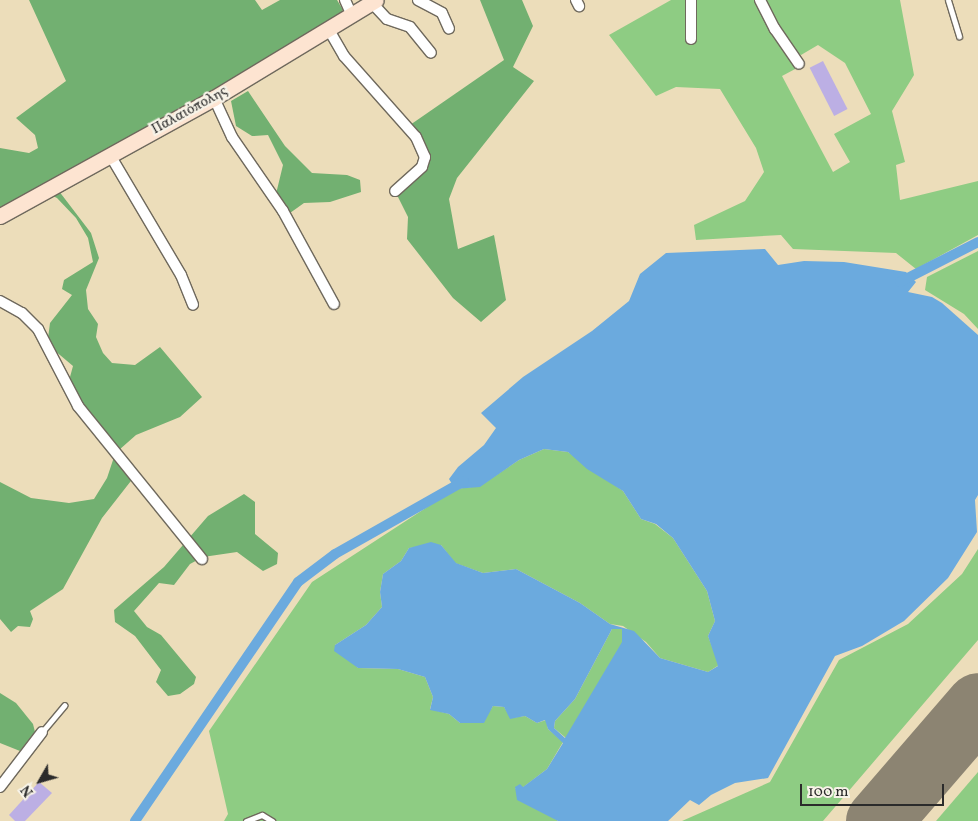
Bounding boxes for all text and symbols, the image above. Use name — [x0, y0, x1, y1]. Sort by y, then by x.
street label: Παλαιόπολης — [149, 83, 231, 139]
north arrow — [15, 756, 65, 806]
scale bar — [803, 774, 947, 806]
text: N — [17, 781, 38, 800]
text: 100 m — [808, 782, 848, 803]

